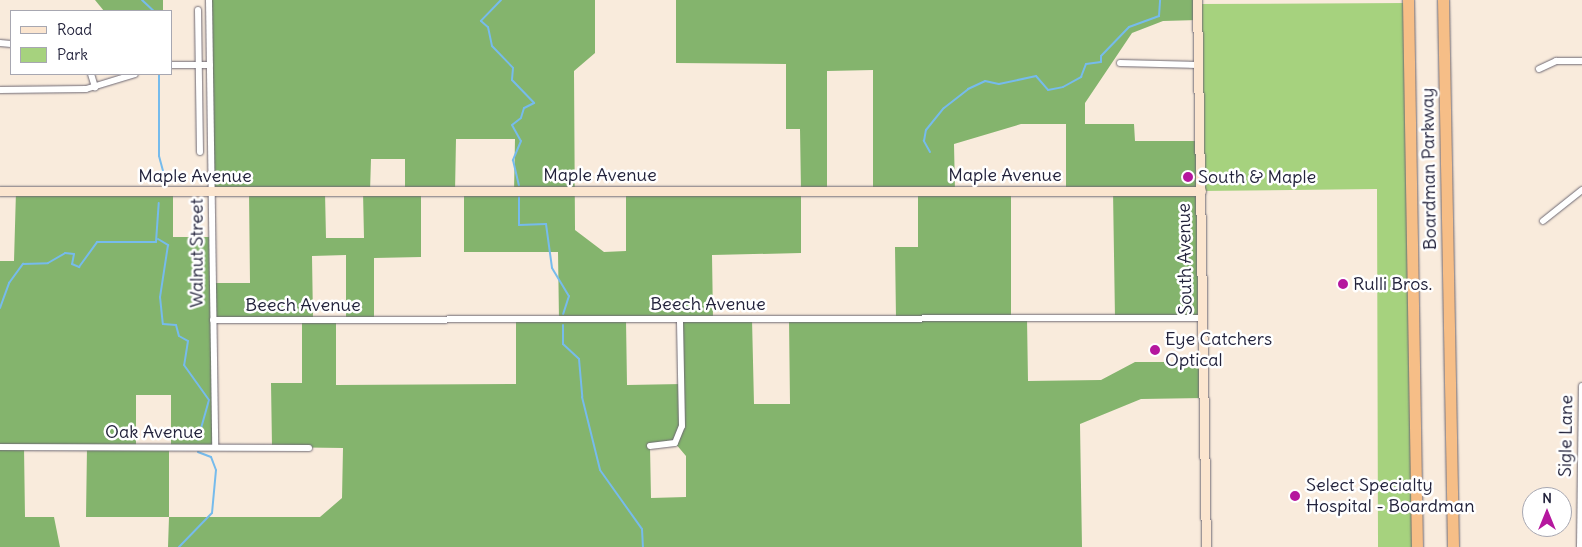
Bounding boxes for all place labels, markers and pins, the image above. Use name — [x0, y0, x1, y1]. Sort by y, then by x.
place label: South & Maple — [1198, 166, 1316, 188]
marker: South & Maple — [1182, 171, 1194, 183]
place label: Rulli Bros. — [1353, 273, 1432, 295]
marker: Rulli Bros. — [1337, 278, 1349, 290]
place label: Eye Catchers Optical — [1165, 329, 1272, 372]
marker: Eye Catchers Optical — [1149, 344, 1161, 356]
place label: Select Specialty Hospital - Boardman — [1306, 475, 1475, 518]
marker: Select Specialty Hospital - Boardman — [1288, 489, 1302, 503]

